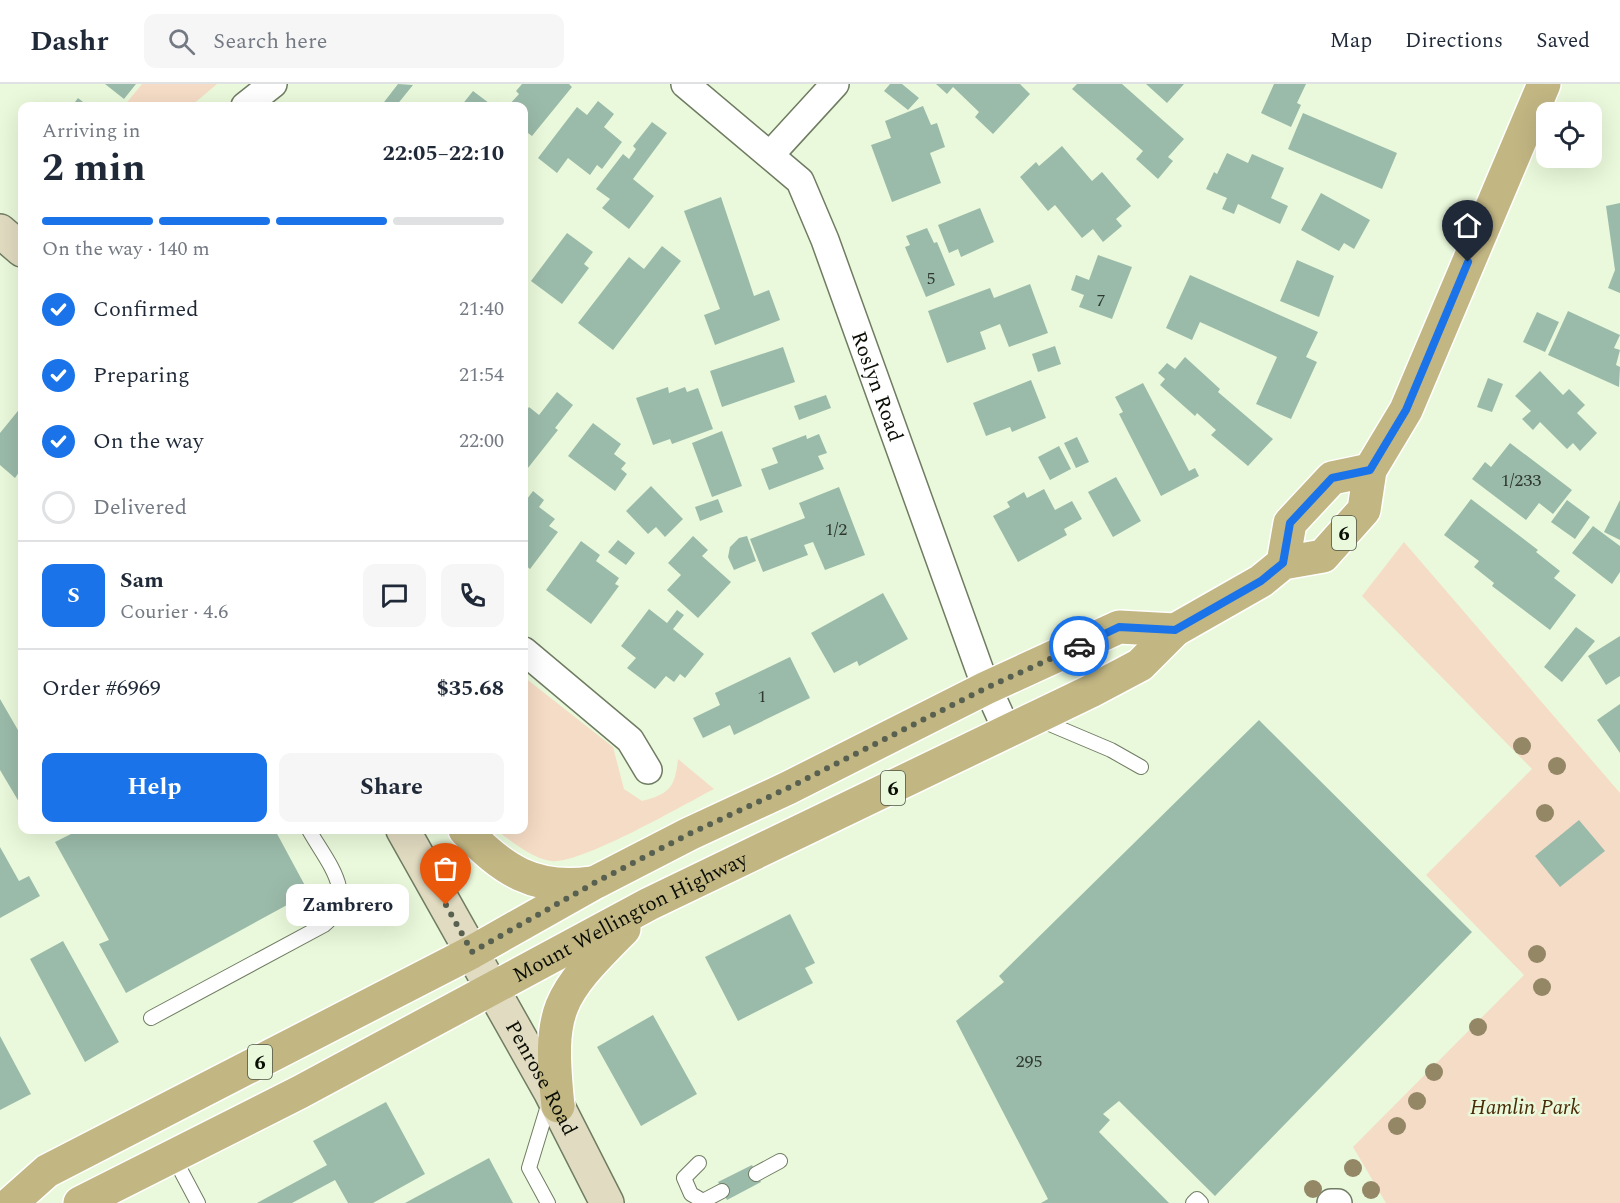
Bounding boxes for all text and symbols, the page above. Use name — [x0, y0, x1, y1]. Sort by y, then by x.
search box — [144, 14, 564, 68]
text: Dashr — [30, 20, 108, 63]
icon: search — [165, 25, 198, 58]
text: Search here — [213, 25, 327, 58]
text: Map — [1330, 25, 1372, 57]
text: Directions — [1405, 25, 1503, 57]
text: Saved — [1536, 25, 1590, 57]
map controls — [1536, 102, 1602, 168]
button: locate — [1536, 102, 1602, 168]
text: Arriving in — [42, 116, 140, 146]
text: 22:05–22:10 — [382, 137, 504, 170]
text: 2 min — [42, 139, 146, 198]
pin — [1442, 200, 1493, 262]
icon: home — [1451, 209, 1484, 242]
text: On the way · 140 m — [42, 234, 210, 264]
house number: 5 — [927, 265, 936, 292]
house number: 7 — [1097, 287, 1106, 314]
icon: check — [42, 293, 75, 326]
text: Confirmed — [93, 293, 199, 326]
text: 21:40 — [459, 294, 504, 324]
street label: Roslyn Road — [842, 327, 911, 446]
icon: check — [42, 359, 75, 392]
text: Preparing — [93, 359, 190, 392]
text: 21:54 — [459, 360, 504, 390]
icon: check — [42, 425, 75, 458]
text: On the way — [93, 425, 204, 458]
text: 22:00 — [459, 426, 504, 456]
house number: 1/233 — [1501, 467, 1541, 494]
text: Delivered — [93, 491, 187, 524]
house number: 1/2 — [825, 516, 847, 543]
road number: 6 — [1332, 516, 1356, 550]
text: Sam — [120, 564, 164, 597]
button: chat — [363, 564, 426, 627]
button: phone — [441, 564, 504, 627]
text: S — [67, 579, 80, 612]
text: Courier · 4.6 — [120, 597, 228, 627]
courier — [1049, 616, 1109, 676]
icon: car — [1063, 630, 1096, 663]
text: Order #6969 — [42, 672, 161, 705]
text: $35.68 — [436, 672, 504, 705]
house number: 1 — [758, 683, 767, 710]
button: Help — [42, 753, 267, 822]
button: Share — [279, 753, 504, 822]
road number: 6 — [881, 771, 905, 805]
pin — [420, 843, 471, 905]
street label: Mount Wellington Highway — [507, 843, 754, 992]
icon: bag — [429, 852, 462, 885]
callout: Zambrero — [287, 884, 410, 926]
text: Zambrero — [302, 890, 393, 920]
street label: Penrose Road — [496, 1015, 585, 1141]
road number: 6 — [248, 1045, 272, 1079]
house number: 295 — [1016, 1048, 1043, 1075]
park label: Hamlin Park — [1470, 1092, 1580, 1124]

